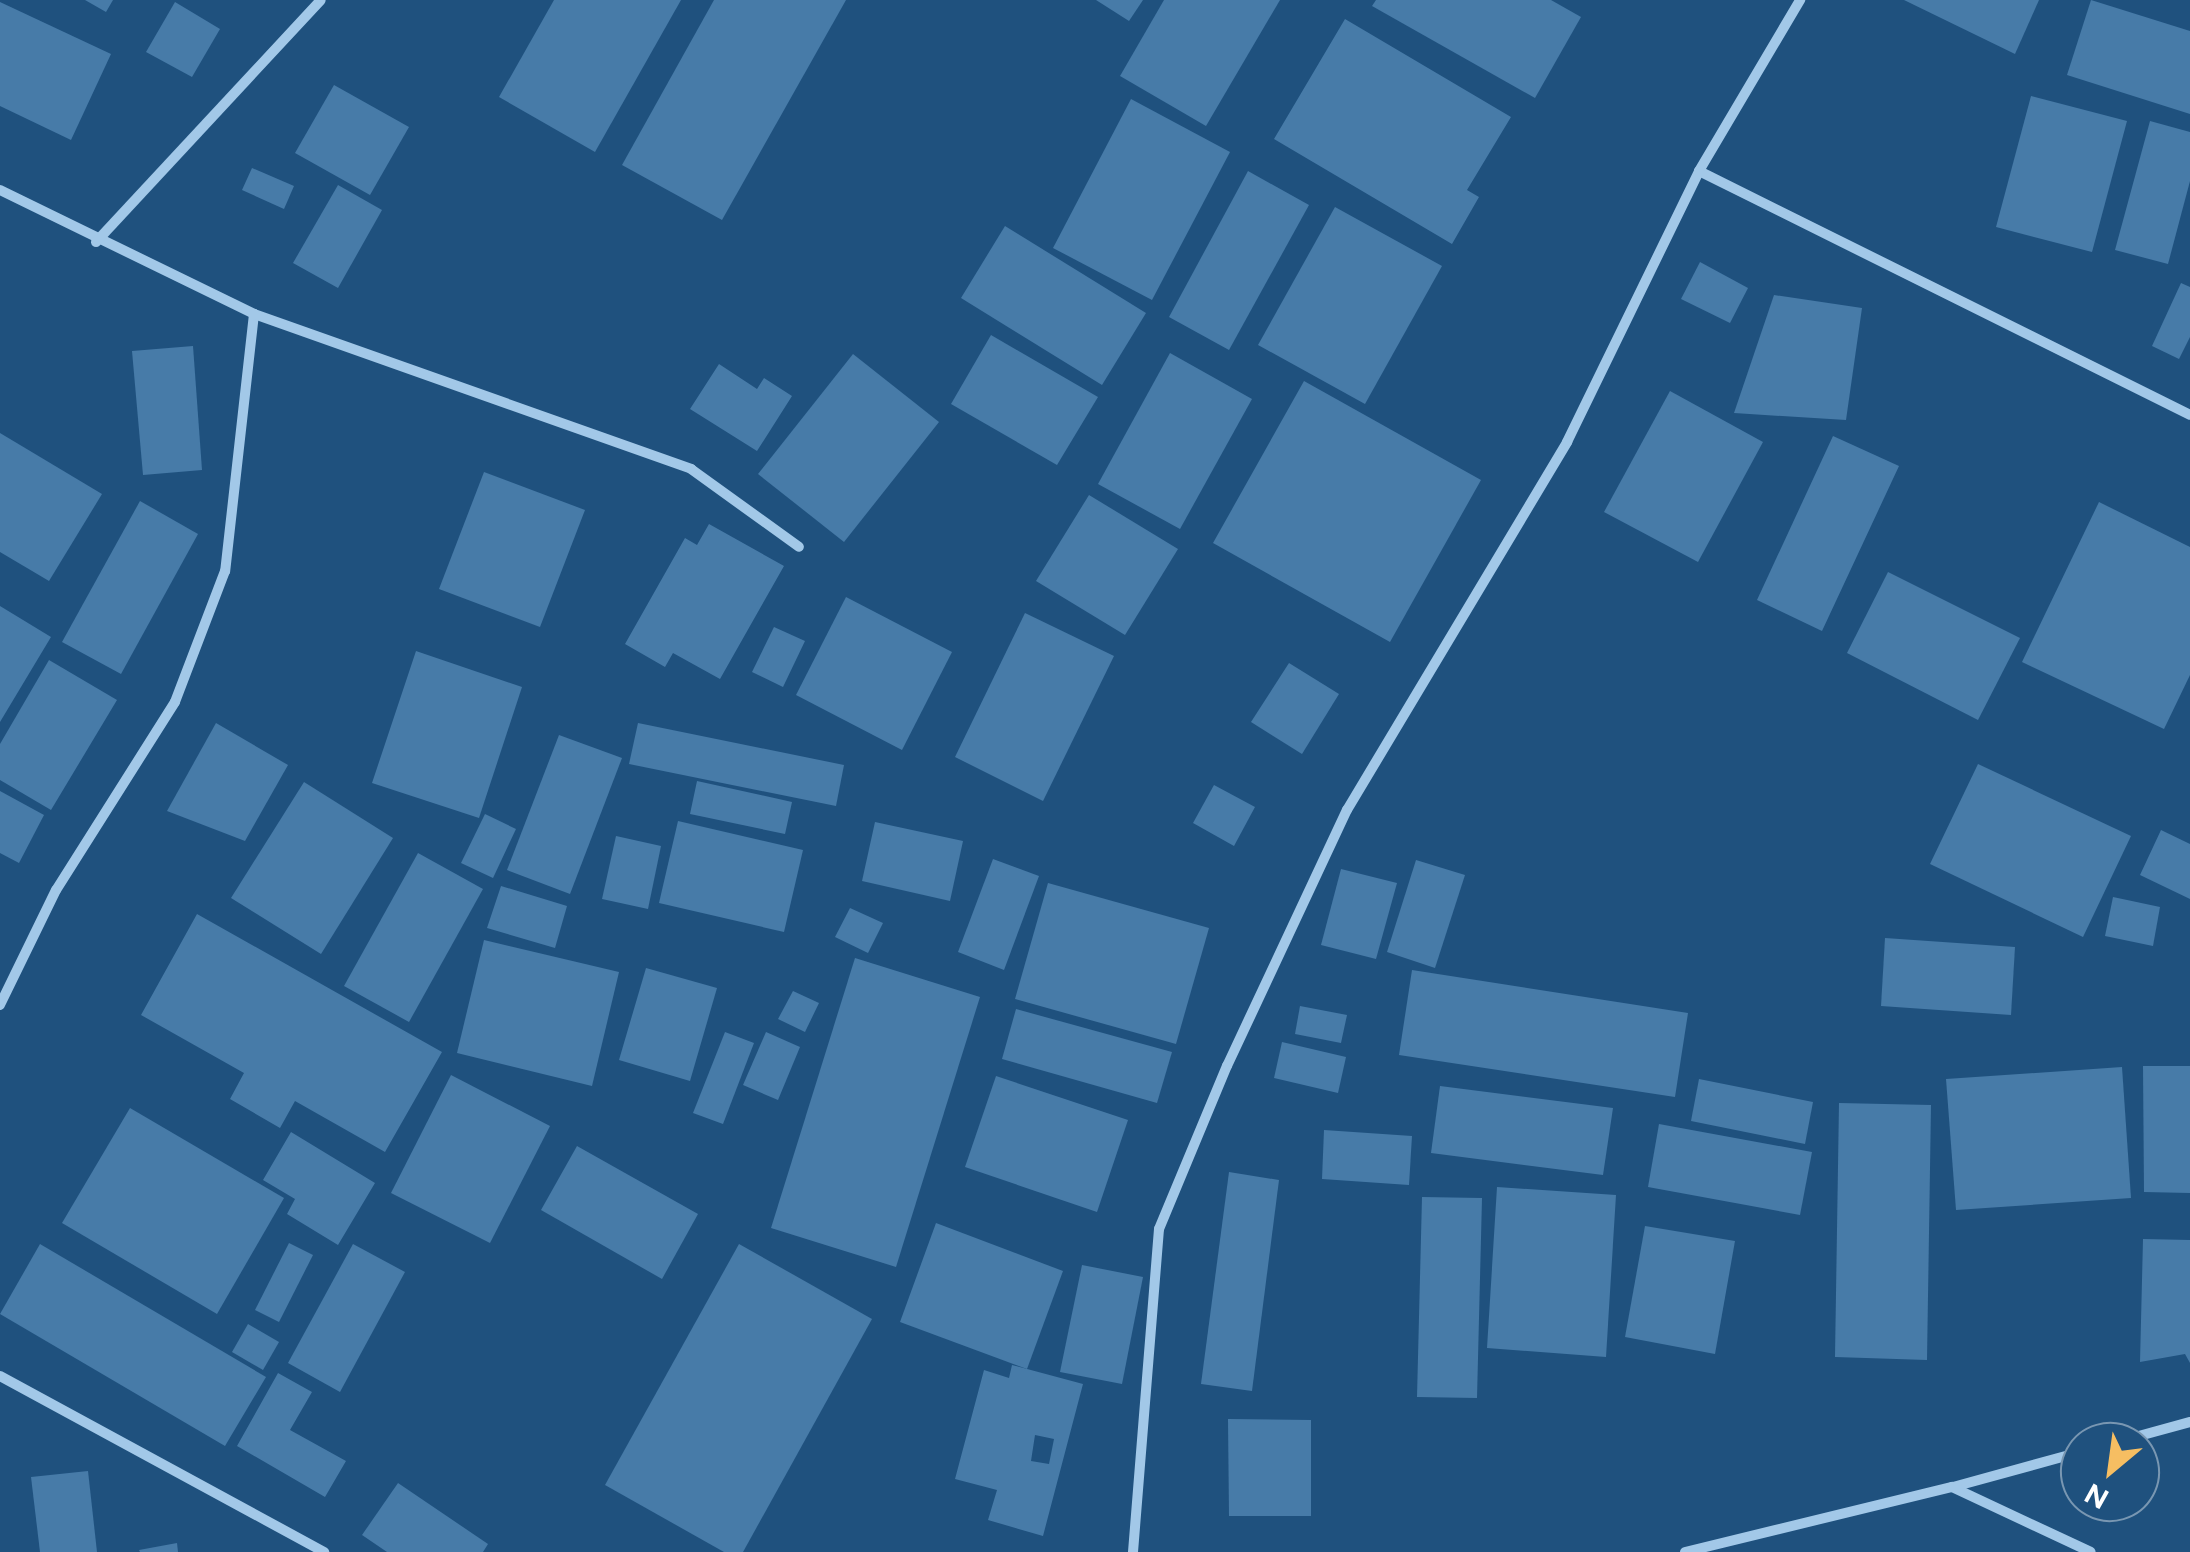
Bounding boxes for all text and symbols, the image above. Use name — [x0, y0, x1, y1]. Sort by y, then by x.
north arrow — [2060, 1422, 2160, 1522]
text: N — [2079, 1476, 2114, 1517]

